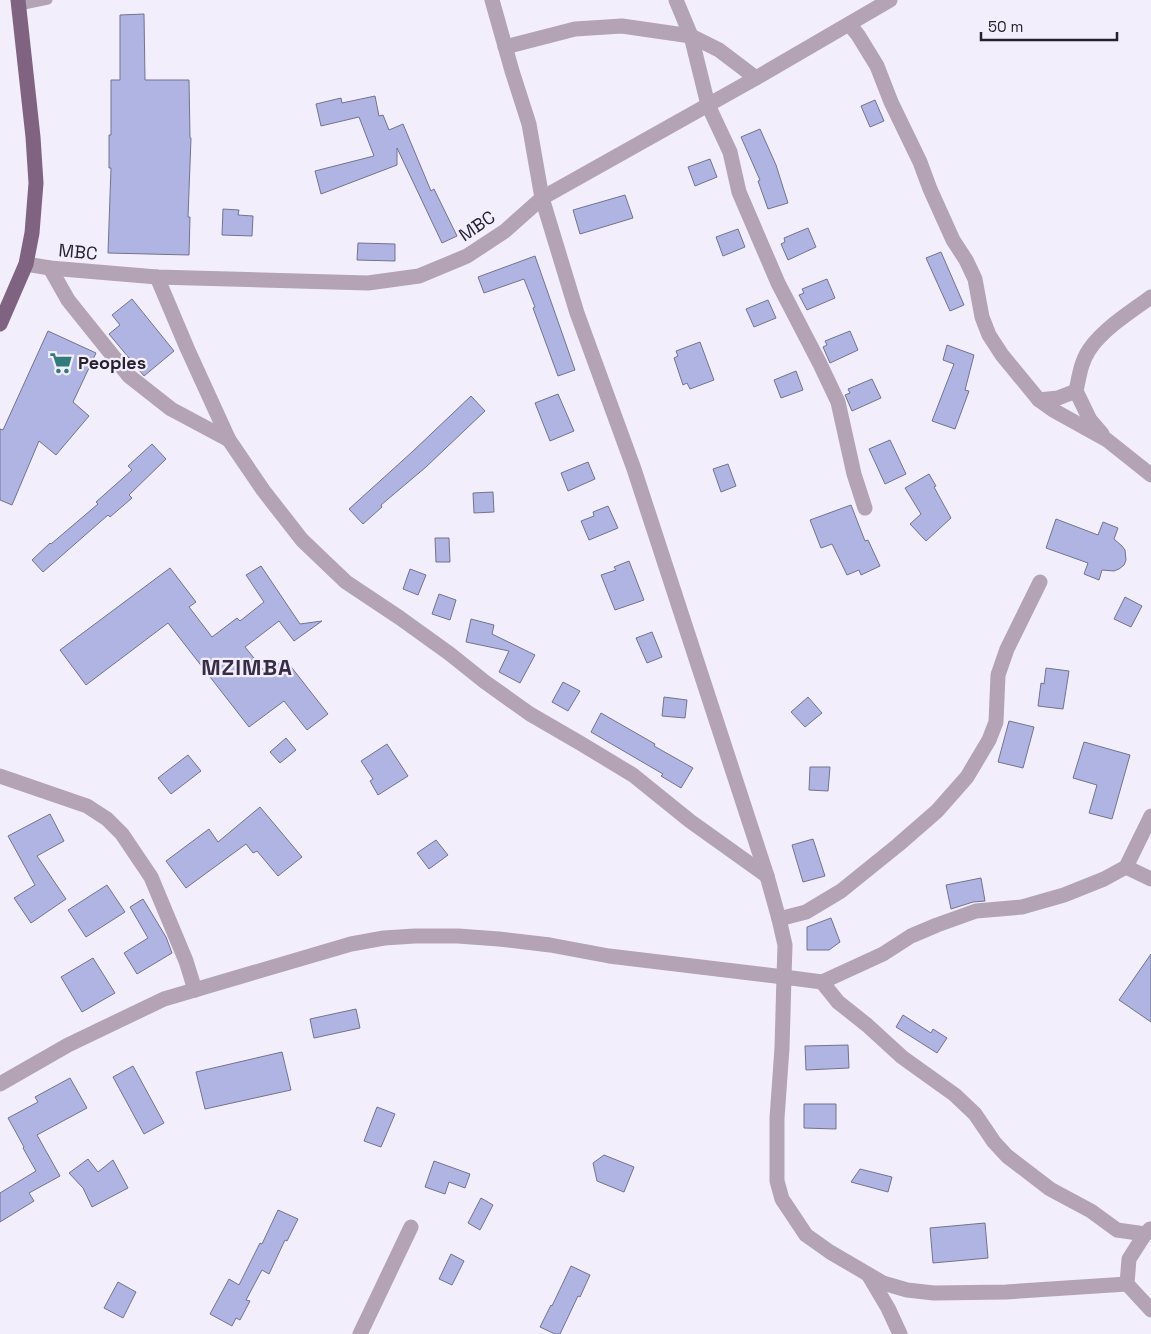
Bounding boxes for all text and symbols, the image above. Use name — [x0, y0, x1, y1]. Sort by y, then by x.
scale bar — [981, 10, 1117, 42]
text: 50 m — [988, 17, 1023, 36]
street label: MBC — [454, 205, 499, 246]
street label: MBC — [58, 238, 98, 265]
supermarket icon: Peoples — [48, 350, 74, 376]
place label: Peoples — [78, 351, 146, 374]
district label: MZIMBA — [201, 653, 293, 681]

